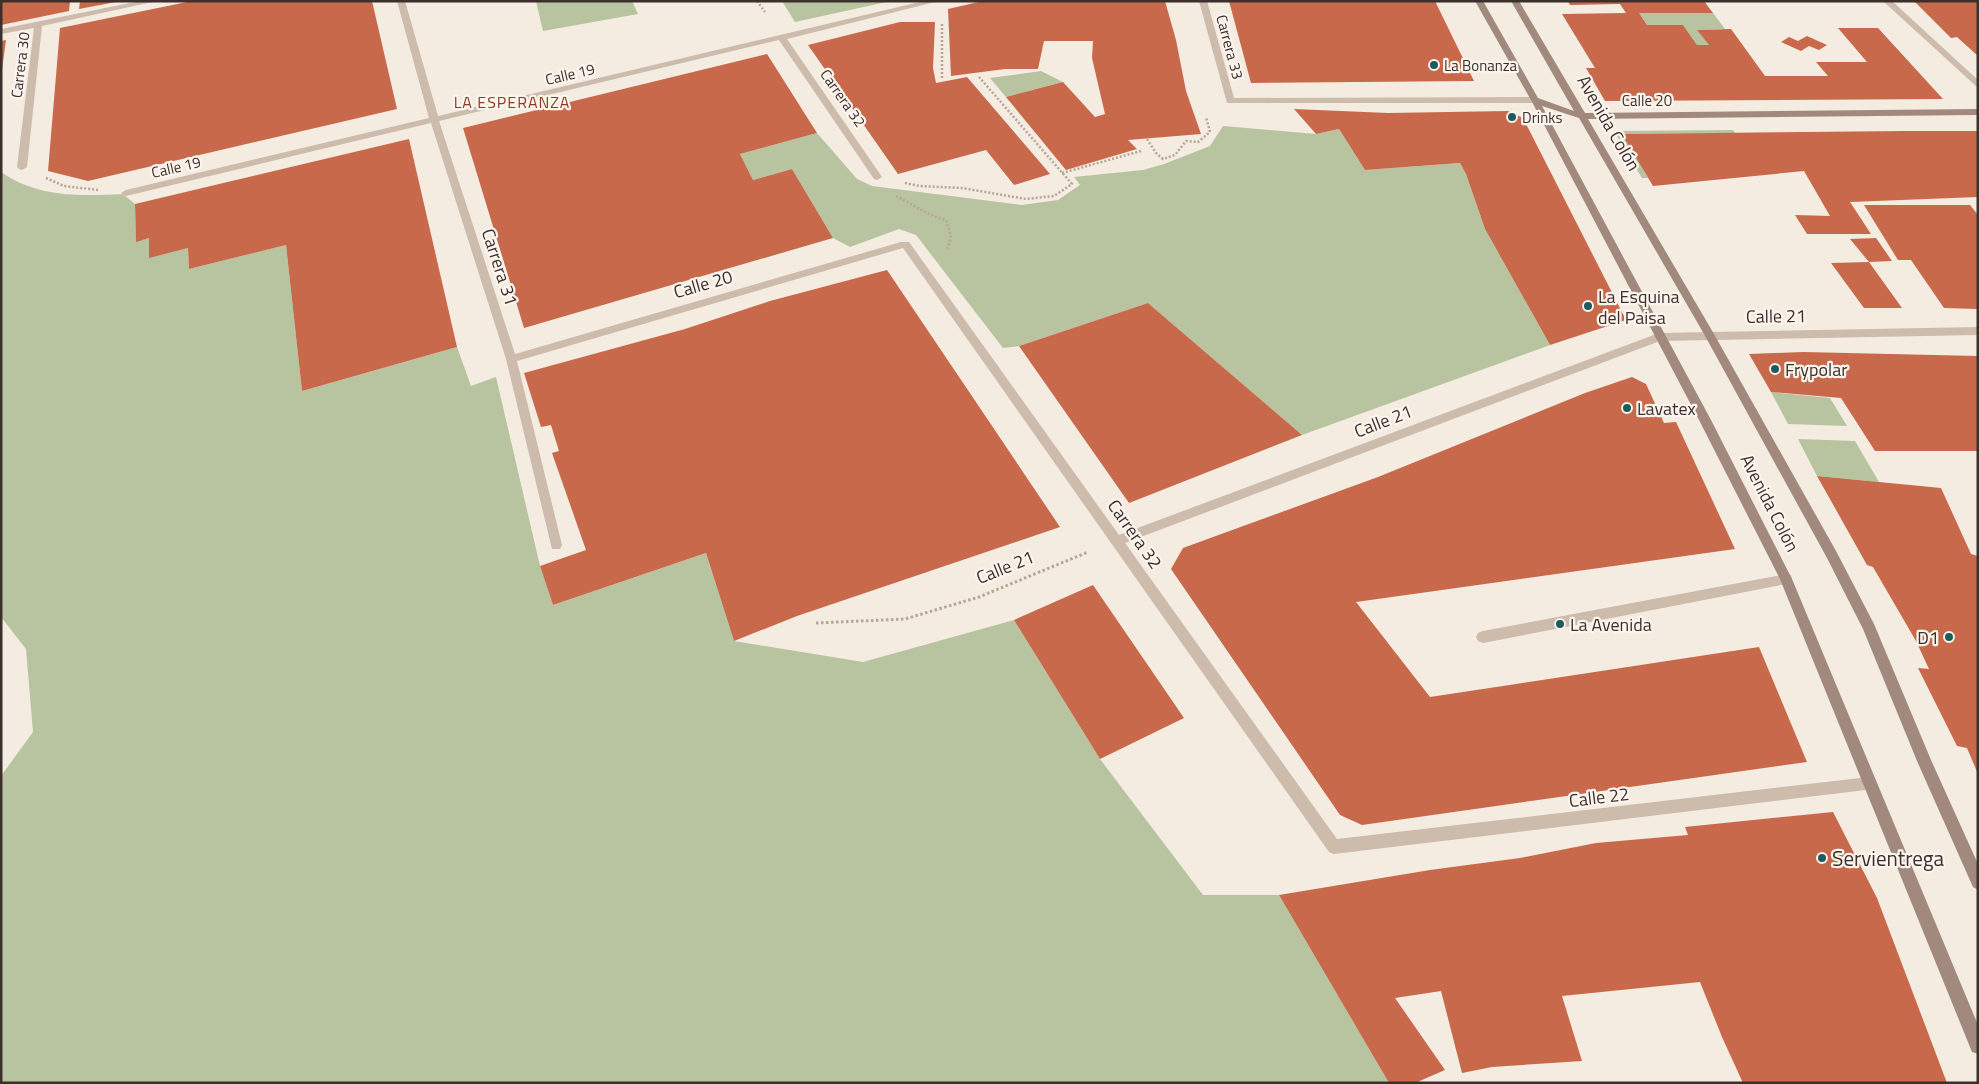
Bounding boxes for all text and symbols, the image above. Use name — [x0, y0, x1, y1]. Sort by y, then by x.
street label: Carrera 33 — [1210, 12, 1250, 82]
street label: Carrera 30 — [5, 31, 35, 99]
place label: La Bonanza — [1444, 54, 1518, 77]
street label: Calle 19 — [543, 57, 597, 91]
marker: La Bonanza — [1428, 59, 1440, 71]
street label: Carrera 32 — [815, 64, 871, 132]
street label: Avenida Colón — [1571, 70, 1647, 176]
street label: Calle 20 — [1622, 89, 1672, 112]
district label: LA ESPERANZA — [454, 90, 570, 114]
place label: Drinks — [1522, 106, 1562, 129]
marker: Drinks — [1506, 111, 1518, 123]
street label: Calle 19 — [149, 150, 203, 184]
street label: Carrera 31 — [475, 225, 525, 309]
street label: Calle 20 — [670, 263, 736, 305]
place label: La Esquina del Paisa — [1598, 283, 1680, 331]
marker: La Esquina del Paisa — [1582, 300, 1594, 312]
street label: Calle 21 — [1746, 302, 1806, 330]
place label: Frypolar — [1785, 356, 1847, 383]
marker: Frypolar — [1769, 363, 1781, 375]
place label: Lavatex — [1637, 395, 1696, 422]
street label: Calle 21 — [1350, 398, 1416, 444]
marker: Lavatex — [1621, 402, 1633, 414]
street label: Avenida Colón — [1734, 449, 1806, 557]
street label: Carrera 32 — [1101, 494, 1169, 574]
street label: Calle 21 — [972, 543, 1038, 591]
place label: La Avenida — [1570, 611, 1652, 638]
marker: La Avenida — [1554, 618, 1566, 630]
place label: D1 — [1917, 624, 1939, 651]
marker: D1 — [1943, 631, 1955, 643]
street label: Calle 22 — [1567, 780, 1631, 814]
place label: Servientrega — [1832, 842, 1945, 874]
marker: Servientrega — [1816, 852, 1828, 864]

